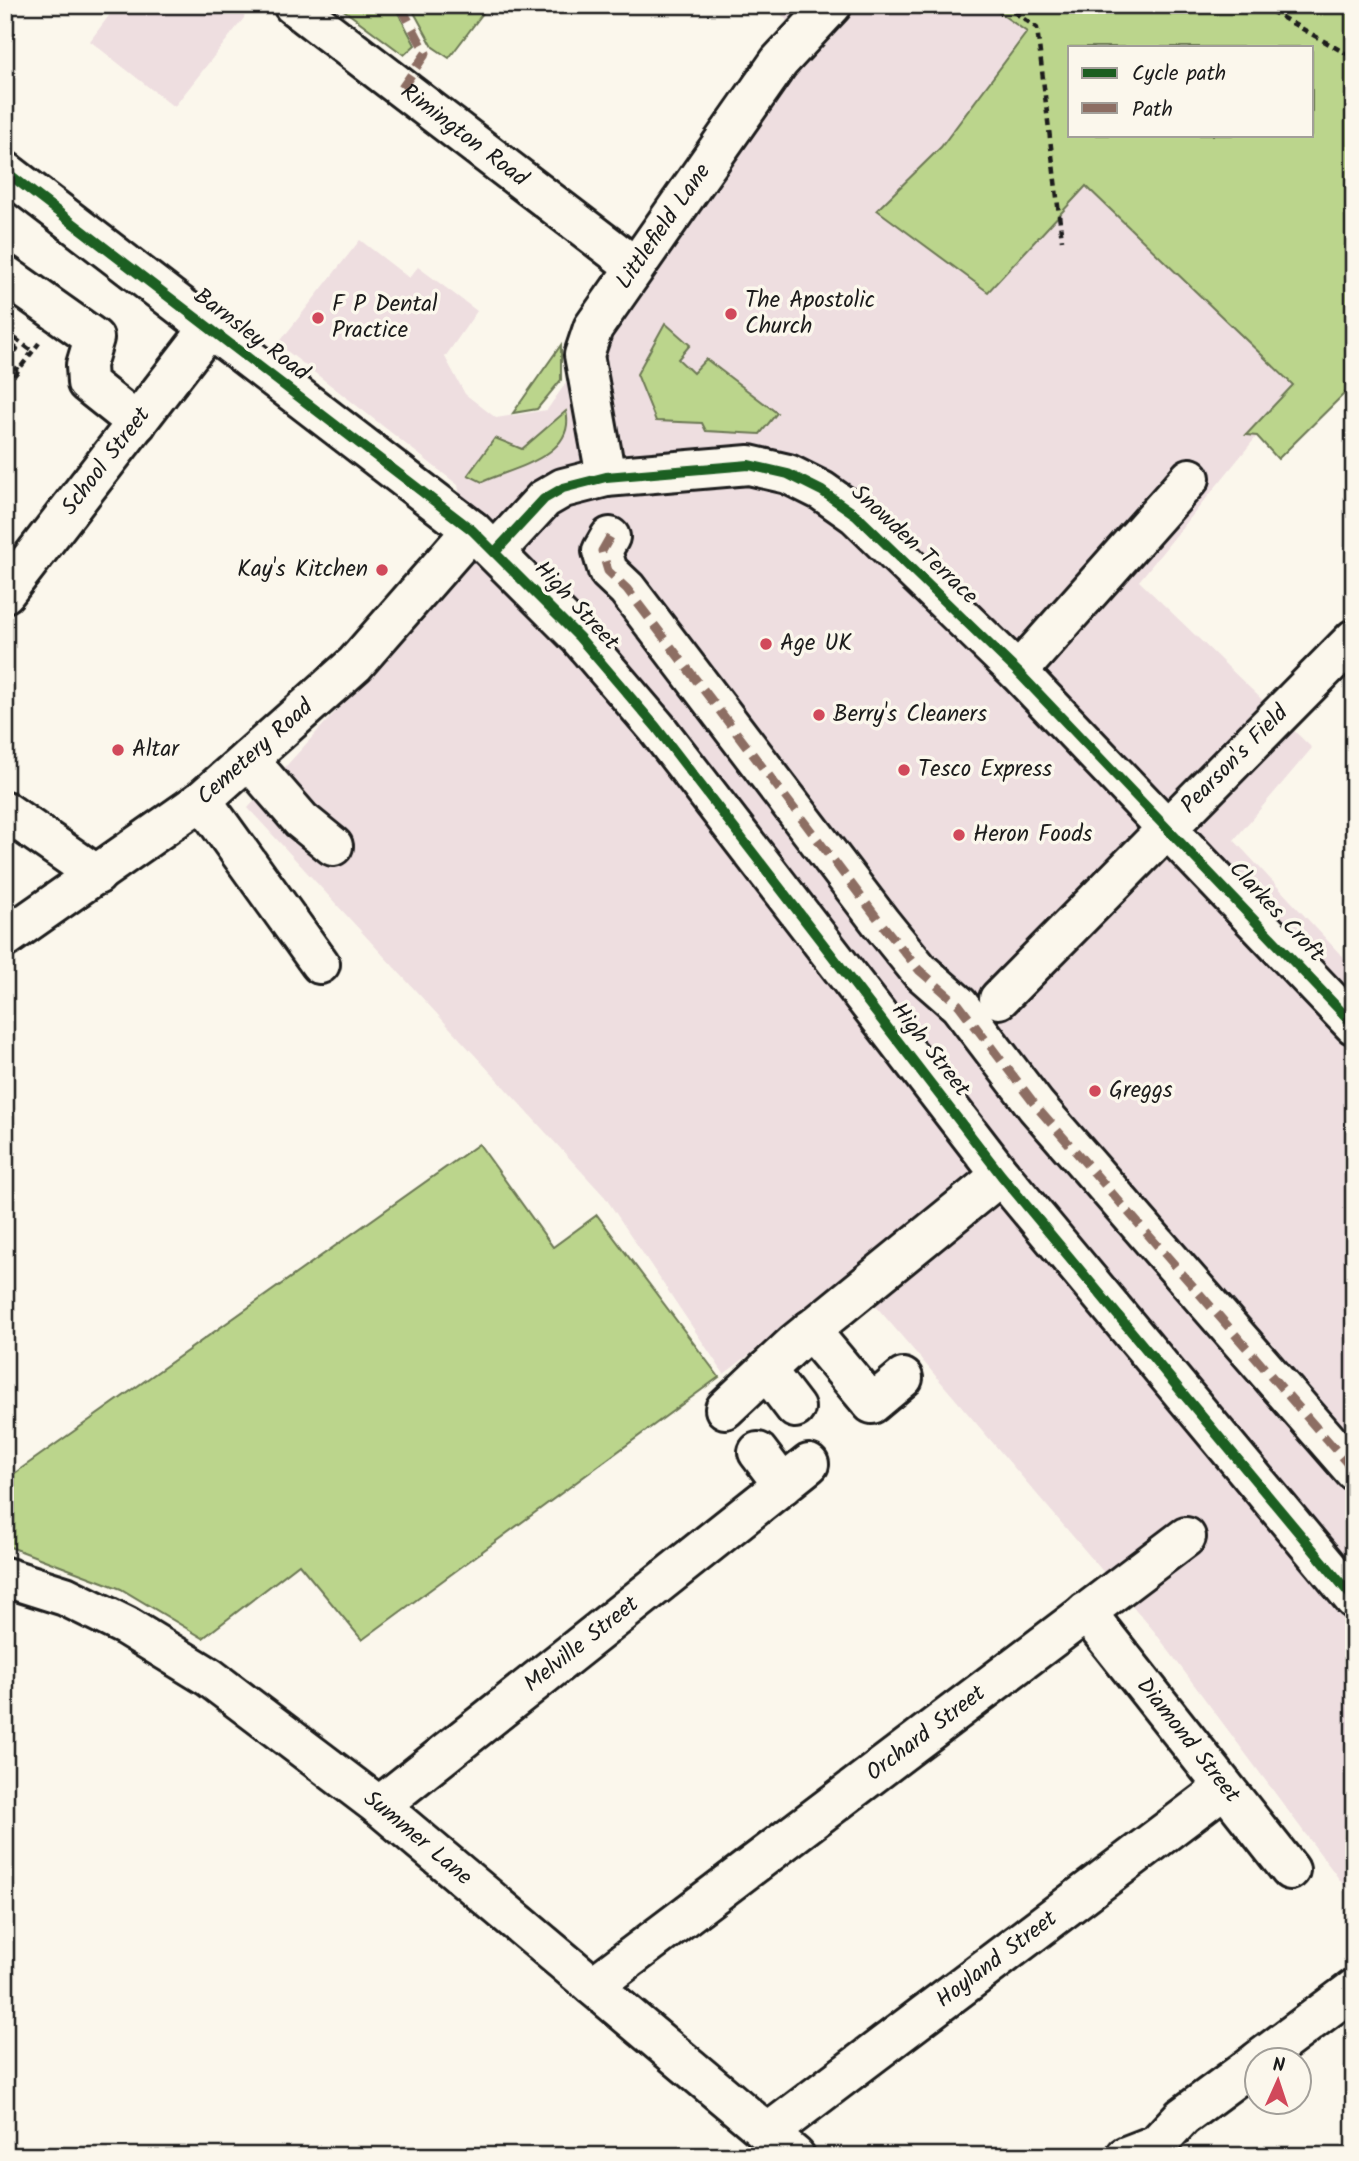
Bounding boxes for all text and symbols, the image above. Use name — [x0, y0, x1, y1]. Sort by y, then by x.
legend — [1068, 46, 1314, 136]
text: Cycle path — [1132, 58, 1226, 91]
street label: Rimington Road — [392, 75, 536, 197]
text: Path — [1132, 94, 1173, 127]
street label: Littlefield Lane — [607, 156, 721, 297]
street label: Barnsley Road — [185, 279, 317, 391]
place label: The Apostolic Church — [745, 283, 875, 345]
place label: F P Dental Practice — [332, 287, 438, 349]
marker: The Apostolic Church — [723, 306, 739, 322]
marker: F P Dental Practice — [310, 310, 326, 326]
street label: School Street — [53, 399, 161, 524]
street label: Snowden Terrace — [842, 476, 986, 614]
place label: Kay's Kitchen — [237, 552, 368, 588]
street label: High Street — [525, 553, 628, 660]
marker: Kay's Kitchen — [374, 562, 390, 578]
place label: Age UK — [780, 626, 852, 662]
marker: Age UK — [758, 636, 774, 652]
street label: Cemetery Road — [189, 690, 322, 814]
street label: Pearson's Field — [1173, 696, 1298, 823]
place label: Berry's Cleaners — [833, 697, 987, 733]
marker: Berry's Cleaners — [811, 707, 827, 723]
place label: Altar — [132, 732, 180, 768]
marker: Altar — [110, 742, 126, 758]
place label: Tesco Express — [918, 752, 1052, 788]
marker: Tesco Express — [896, 762, 912, 778]
place label: Heron Foods — [973, 817, 1093, 853]
marker: Heron Foods — [951, 827, 967, 843]
street label: Clarkes Croft — [1219, 853, 1333, 972]
street label: High Street — [881, 995, 979, 1106]
place label: Greggs — [1109, 1073, 1173, 1109]
marker: Greggs — [1087, 1083, 1103, 1099]
street label: Melville Street — [516, 1587, 648, 1702]
street label: Diamond Street — [1127, 1670, 1249, 1812]
street label: Orchard Street — [859, 1676, 995, 1791]
street label: Summer Lane — [355, 1782, 480, 1895]
street label: Hoyland Street — [928, 1901, 1066, 2018]
north arrow — [1244, 2046, 1314, 2116]
text: N — [1272, 2051, 1286, 2081]

